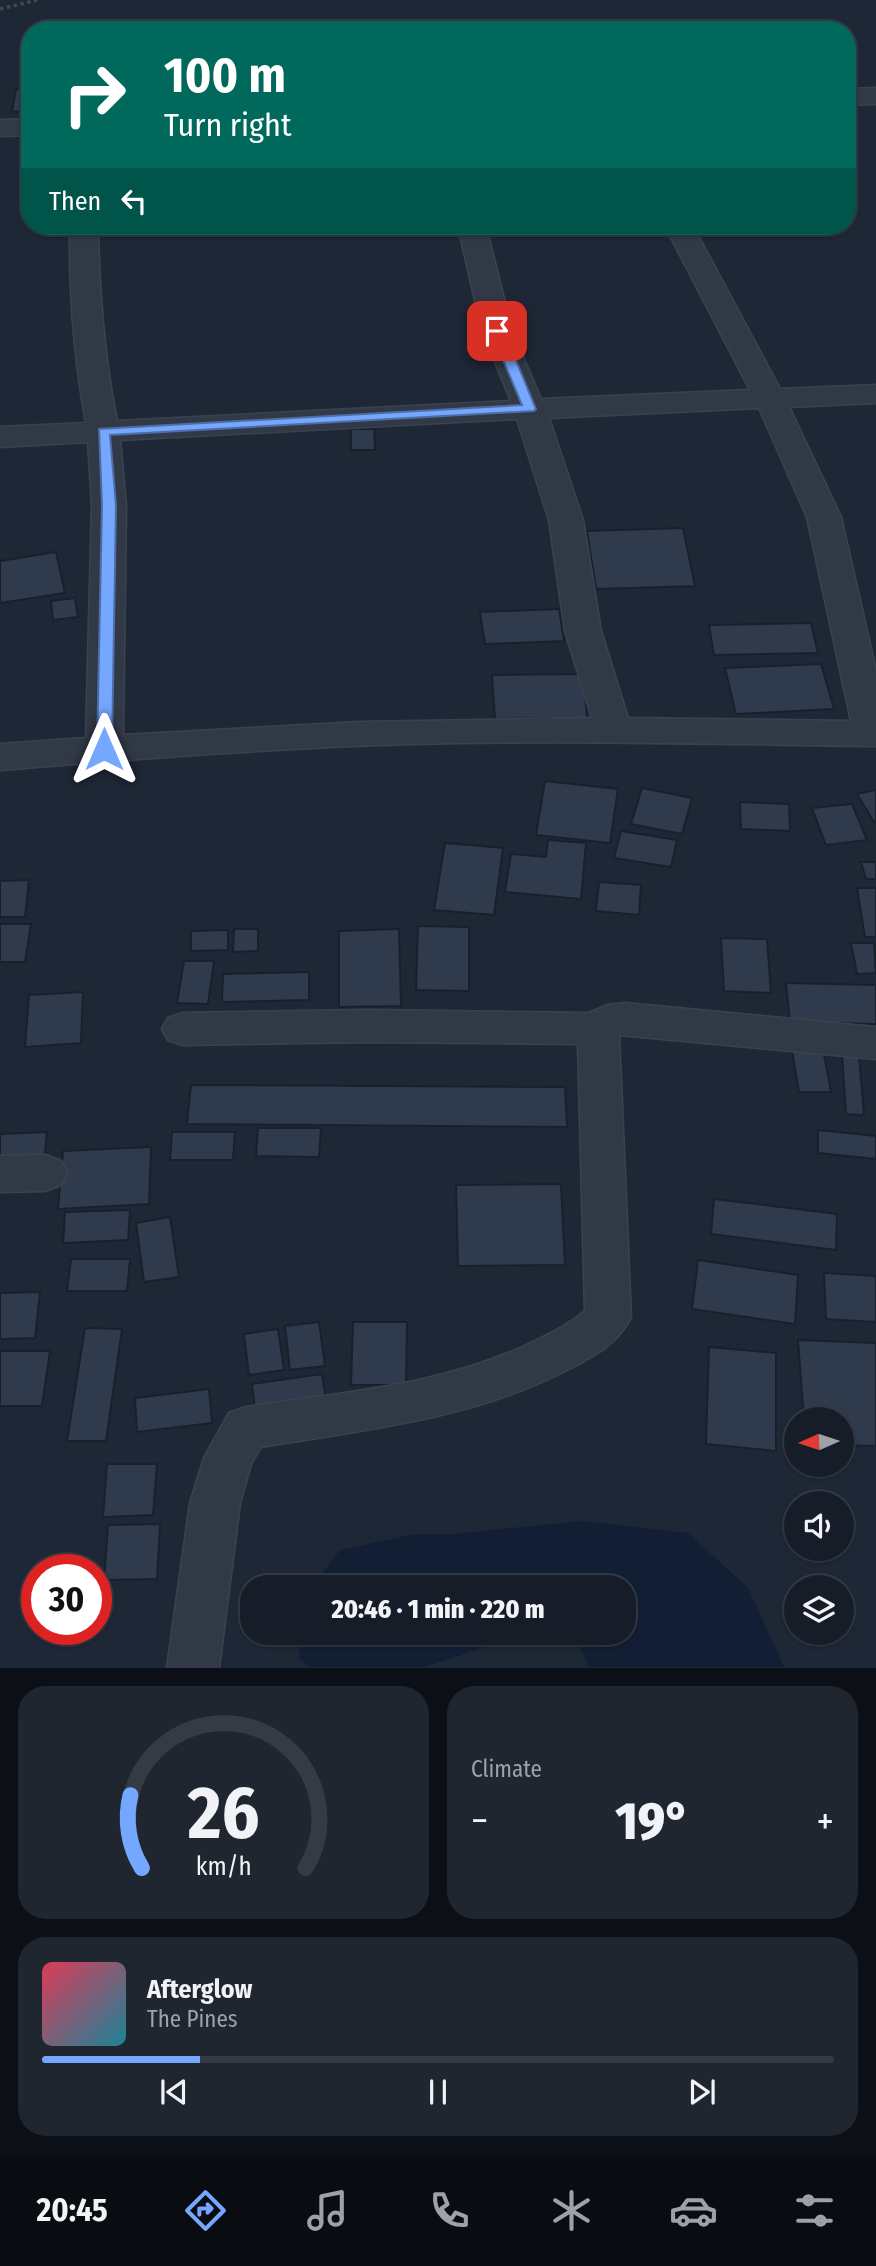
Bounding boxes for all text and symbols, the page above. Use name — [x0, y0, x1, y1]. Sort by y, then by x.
text: 100 m — [164, 46, 286, 105]
icon: right — [49, 49, 140, 140]
text: Turn right — [164, 106, 291, 144]
icon: left — [115, 182, 153, 220]
text: Then — [49, 186, 101, 217]
pin — [467, 301, 527, 361]
icon: arrive — [478, 312, 516, 350]
position arrow — [67, 712, 141, 786]
north arrow — [784, 1407, 854, 1477]
map controls — [784, 1407, 854, 1645]
button: sound — [784, 1491, 854, 1561]
speed limit sign: 30 — [21, 1554, 112, 1645]
button: layers — [784, 1575, 854, 1645]
text: 20:46 · 1 min · 220 m — [331, 1594, 545, 1625]
text: Climate — [471, 1755, 542, 1783]
text: 26 — [187, 1771, 259, 1858]
text: 19° — [615, 1790, 690, 1853]
text: − — [471, 1798, 488, 1844]
text: + — [817, 1798, 834, 1844]
text: km/h — [196, 1852, 251, 1882]
text: Afterglow — [147, 1974, 252, 2005]
text: The Pines — [147, 2005, 238, 2033]
icon: previous — [155, 2073, 193, 2111]
icon: pause — [419, 2073, 457, 2111]
icon: next — [683, 2073, 721, 2111]
icon: directions — [181, 2186, 230, 2235]
icon: music — [303, 2186, 352, 2235]
icon: phone — [425, 2186, 474, 2235]
icon: climate — [547, 2186, 596, 2235]
icon: car — [669, 2186, 718, 2235]
icon: filters — [790, 2186, 839, 2235]
text: 20:45 — [36, 2191, 108, 2229]

